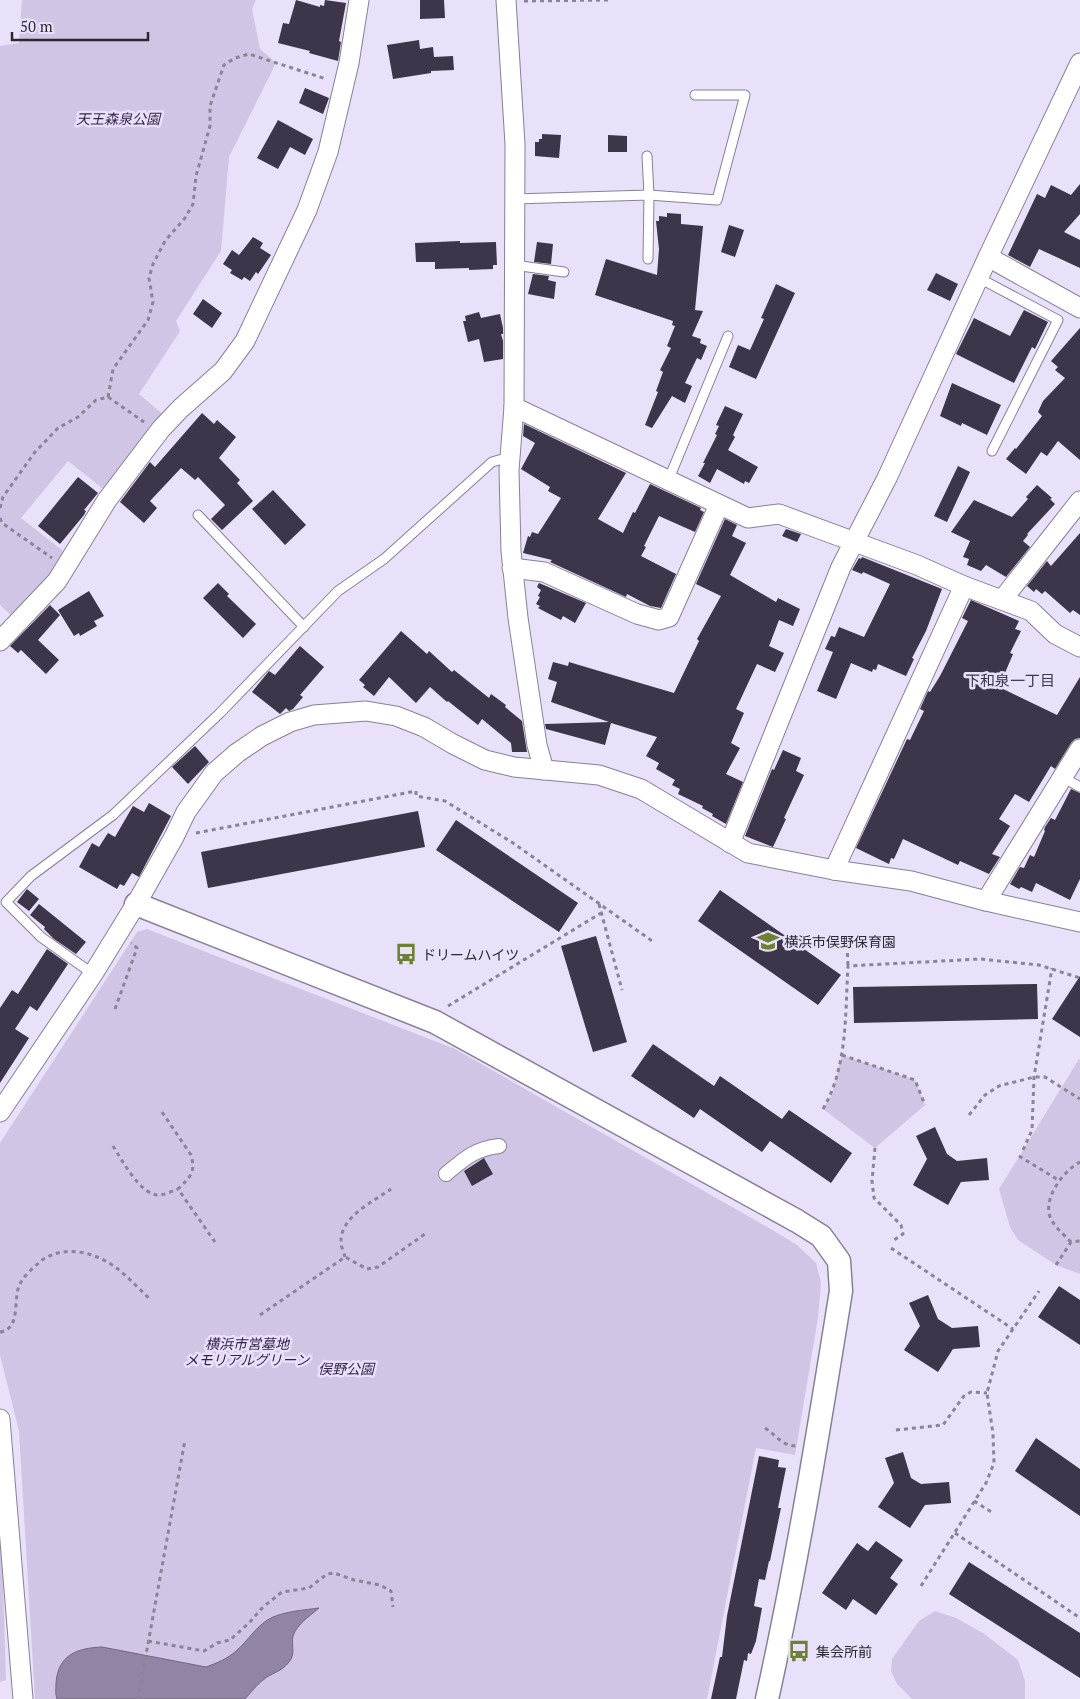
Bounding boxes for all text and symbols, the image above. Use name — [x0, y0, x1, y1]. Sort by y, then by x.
scale bar — [12, 10, 149, 42]
text: 50 m — [20, 16, 53, 36]
park label: 天王森泉公園 — [76, 109, 162, 128]
district label: 下和泉一丁目 — [965, 670, 1055, 690]
school or university icon: 横浜市俣野保育園 — [755, 928, 781, 954]
place label: 横浜市俣野保育園 — [784, 932, 896, 951]
bus stop icon: ドリームハイツ — [393, 941, 419, 967]
place label: ドリームハイツ — [422, 945, 519, 964]
park label: 横浜市営墓地 メモリアルグリーン — [184, 1334, 311, 1369]
park label: 俣野公園 — [318, 1359, 376, 1378]
bus stop icon: 集会所前 — [786, 1638, 812, 1664]
place label: 集会所前 — [816, 1642, 872, 1661]

